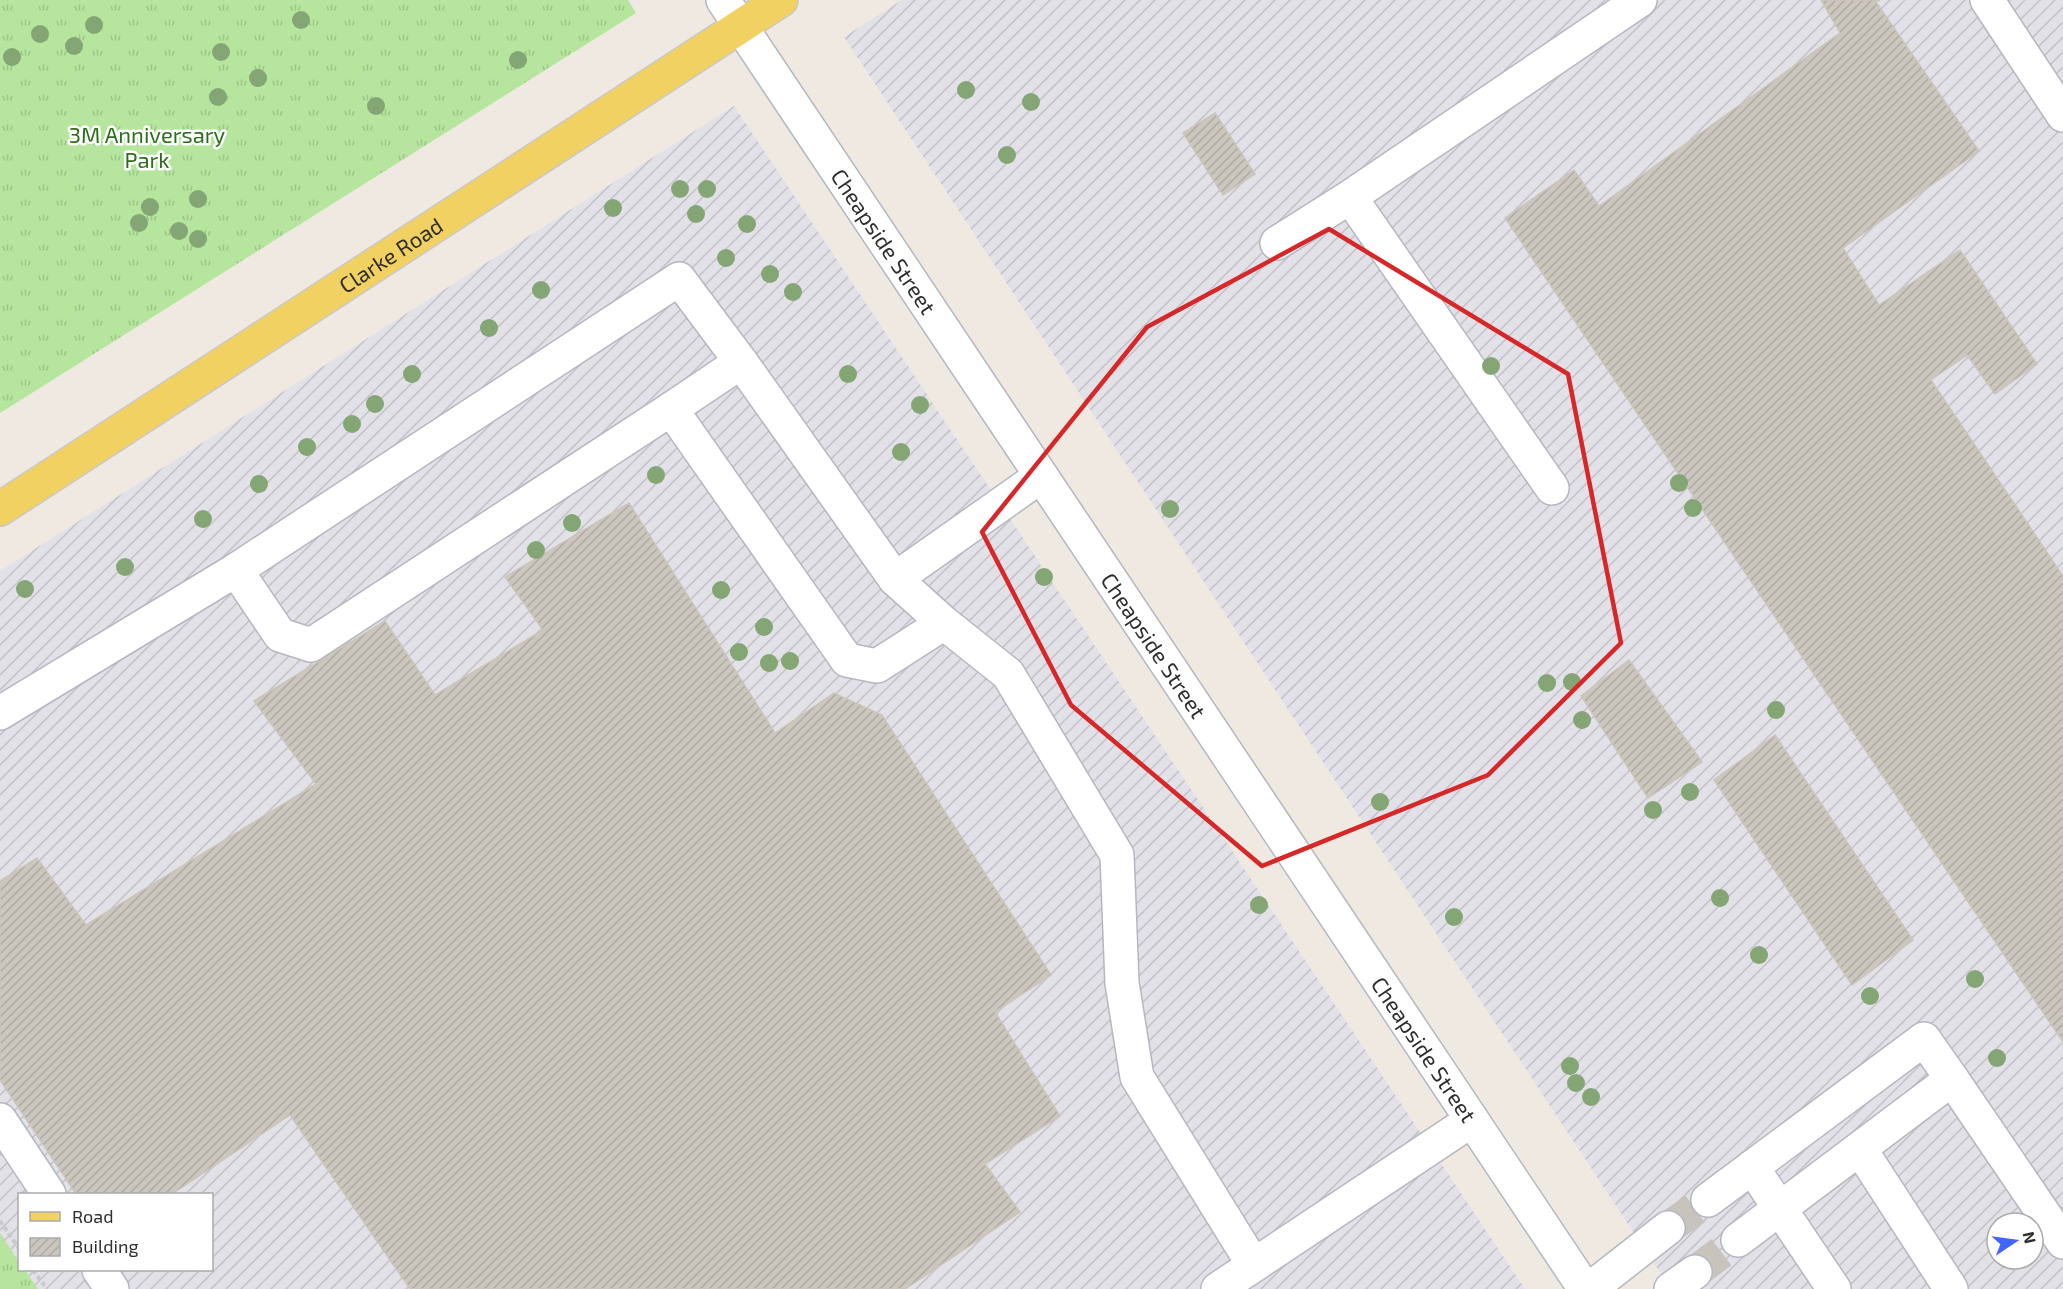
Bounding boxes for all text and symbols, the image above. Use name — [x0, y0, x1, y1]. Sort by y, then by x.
park label: 3M Anniversary Park — [69, 121, 226, 172]
street label: Cheapside Street — [826, 164, 942, 319]
street label: Clarke Road — [334, 211, 447, 298]
street label: Cheapside Street — [1097, 567, 1212, 723]
street label: Cheapside Street — [1367, 971, 1482, 1127]
legend — [18, 1193, 213, 1271]
text: Road — [72, 1205, 113, 1227]
north arrow — [1985, 1211, 2045, 1271]
text: N — [2020, 1230, 2041, 1245]
text: Building — [72, 1235, 139, 1257]

